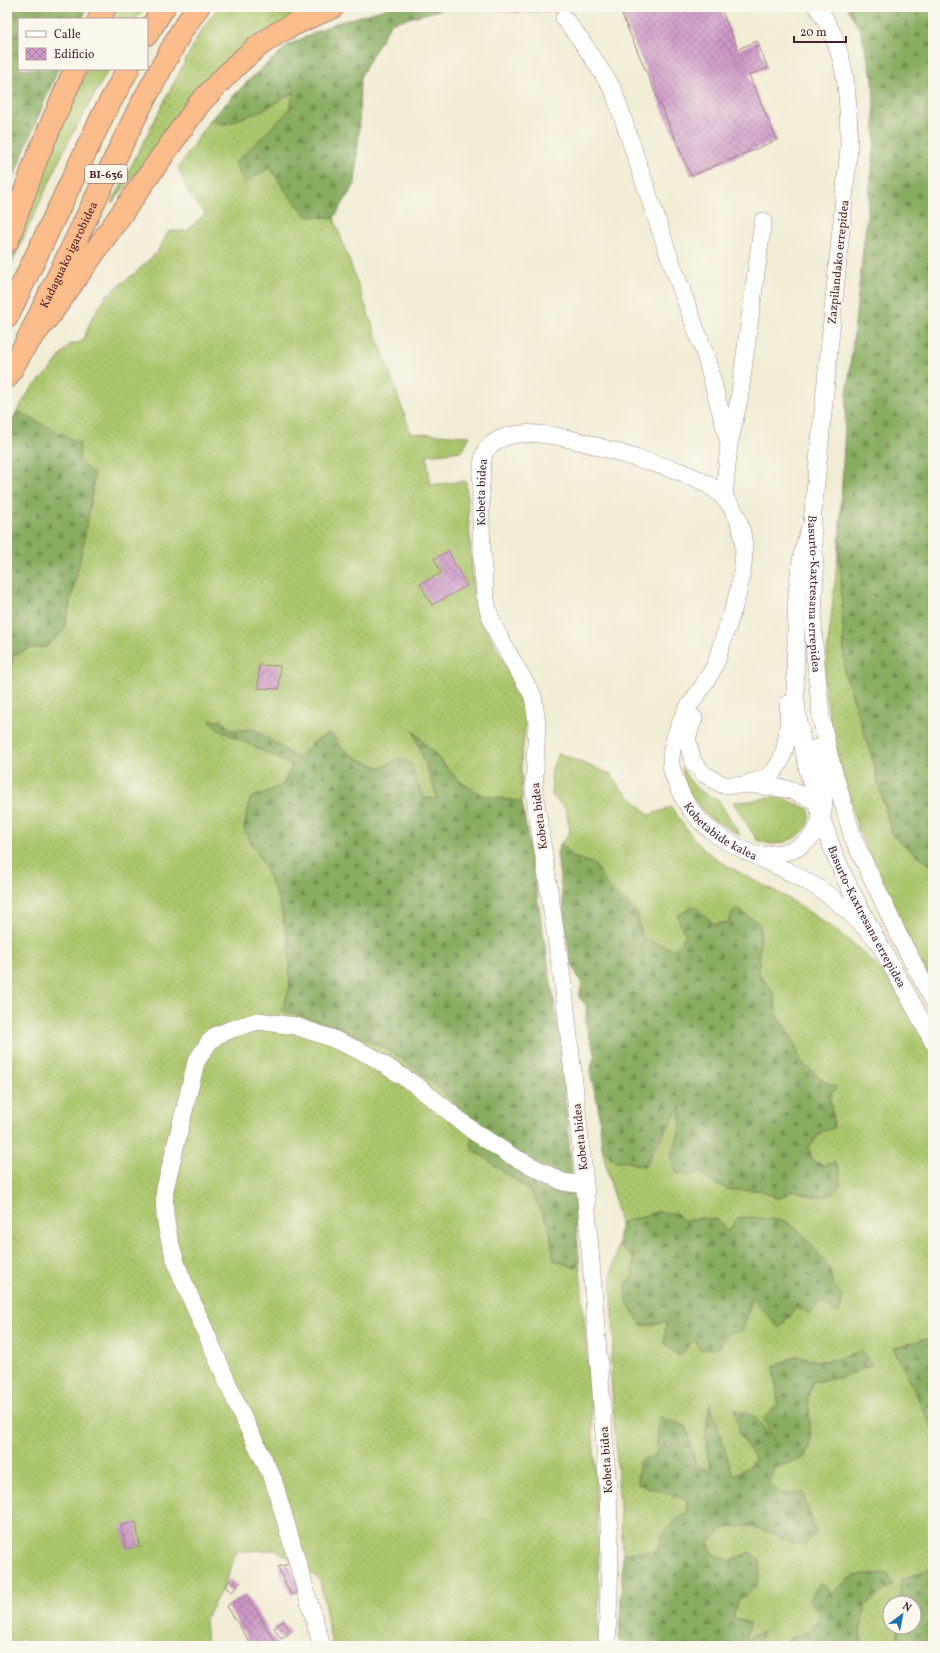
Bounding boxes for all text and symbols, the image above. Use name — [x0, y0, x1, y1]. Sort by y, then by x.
legend — [18, 18, 148, 70]
scale bar — [794, 18, 846, 44]
text: 20 m — [800, 25, 827, 41]
text: Calle — [54, 27, 81, 43]
text: Edificio — [54, 47, 94, 63]
road number: BI-636 — [85, 165, 127, 183]
street label: Kadaguako igarobidea — [37, 199, 102, 311]
street label: Zazpilandako errepidea — [825, 199, 853, 325]
street label: Kobeta bidea — [474, 458, 492, 526]
street label: Basurto-Kaxtresana errepidea — [803, 514, 824, 674]
street label: Kobeta bidea — [528, 781, 552, 850]
street label: Kobetabide kalea — [679, 800, 760, 865]
street label: Basurto-Kaxtresana errepidea — [823, 843, 909, 991]
street label: Kobeta bidea — [570, 1103, 592, 1171]
street label: Kobeta bidea — [597, 1426, 617, 1494]
north arrow — [882, 1595, 922, 1635]
text: N — [899, 1599, 914, 1616]

